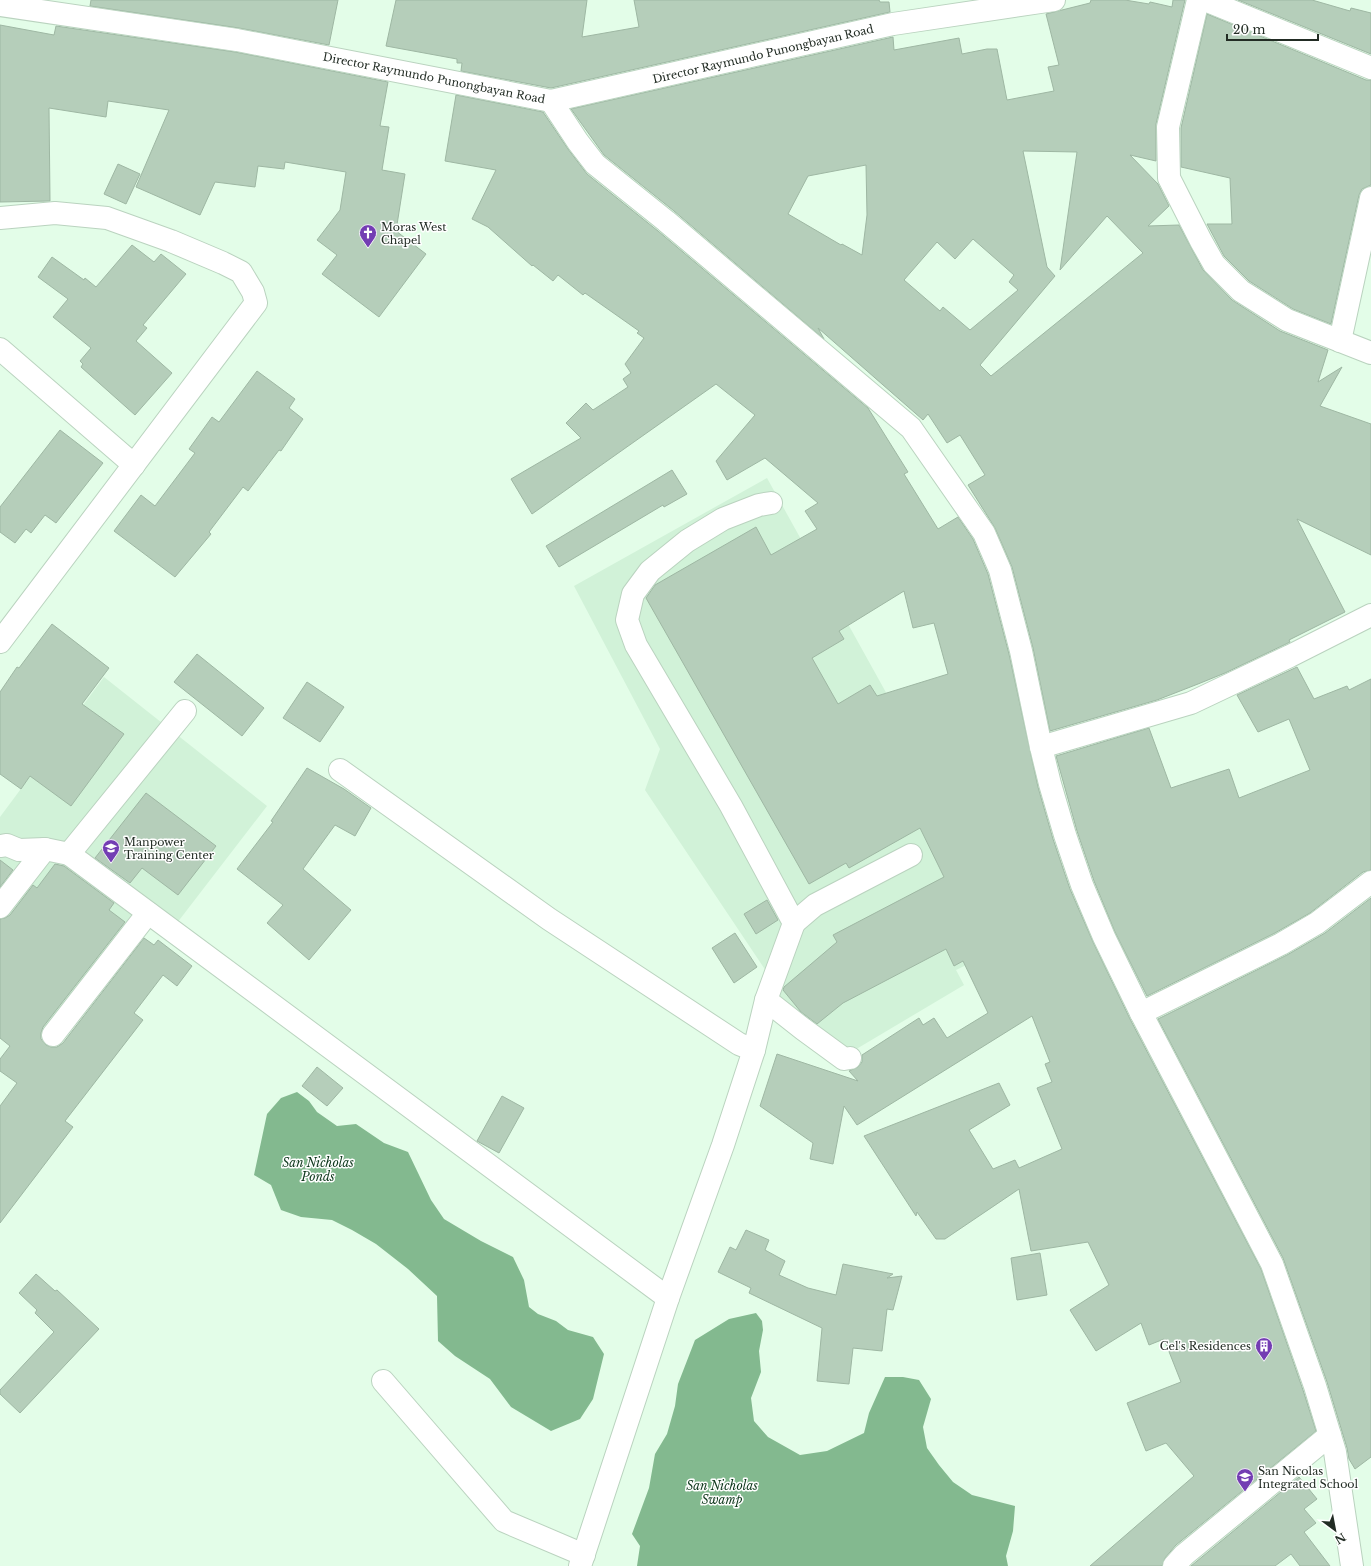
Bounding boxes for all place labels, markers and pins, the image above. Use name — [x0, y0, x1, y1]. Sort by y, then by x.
place label: Moras West Chapel — [381, 220, 447, 247]
church icon: Moras West Chapel — [358, 223, 378, 248]
place label: Manpower Training Center — [124, 835, 215, 862]
school or university icon: Manpower Training Center — [101, 838, 121, 863]
building icon: Cel's Residences — [1254, 1336, 1274, 1361]
place label: Cel's Residences — [1160, 1339, 1251, 1353]
place label: San Nicolas Integrated School — [1258, 1464, 1359, 1491]
school or university icon: San Nicolas Integrated School — [1235, 1467, 1255, 1492]

